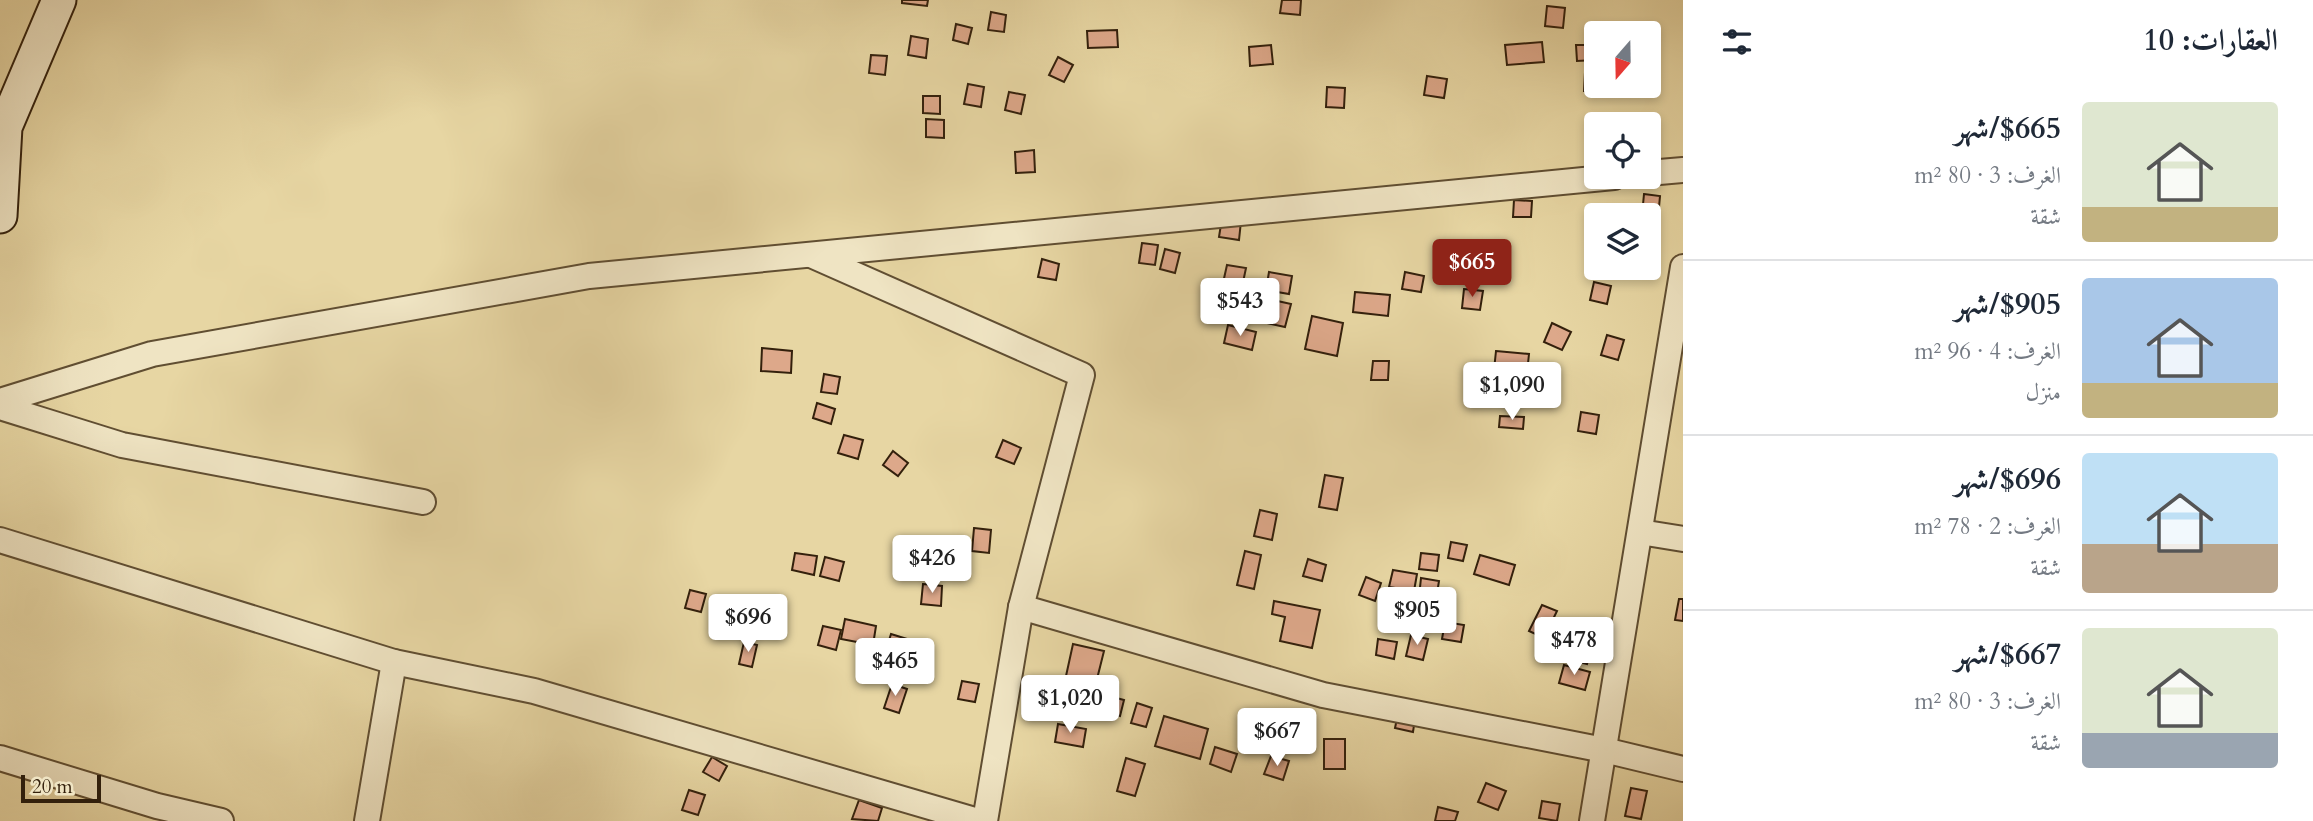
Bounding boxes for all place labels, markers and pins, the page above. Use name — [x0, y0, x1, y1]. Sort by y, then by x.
pin: $665 — [1431, 240, 1513, 299]
pin: $543 — [1199, 278, 1281, 338]
pin: $1,090 — [1455, 362, 1569, 422]
pin: $426 — [891, 536, 973, 595]
pin: $905 — [1376, 588, 1458, 647]
pin: $696 — [707, 594, 789, 654]
pin: $478 — [1533, 618, 1615, 677]
pin: $465 — [854, 638, 936, 698]
pin: $1,020 — [1013, 676, 1127, 735]
pin: $667 — [1236, 708, 1318, 768]

